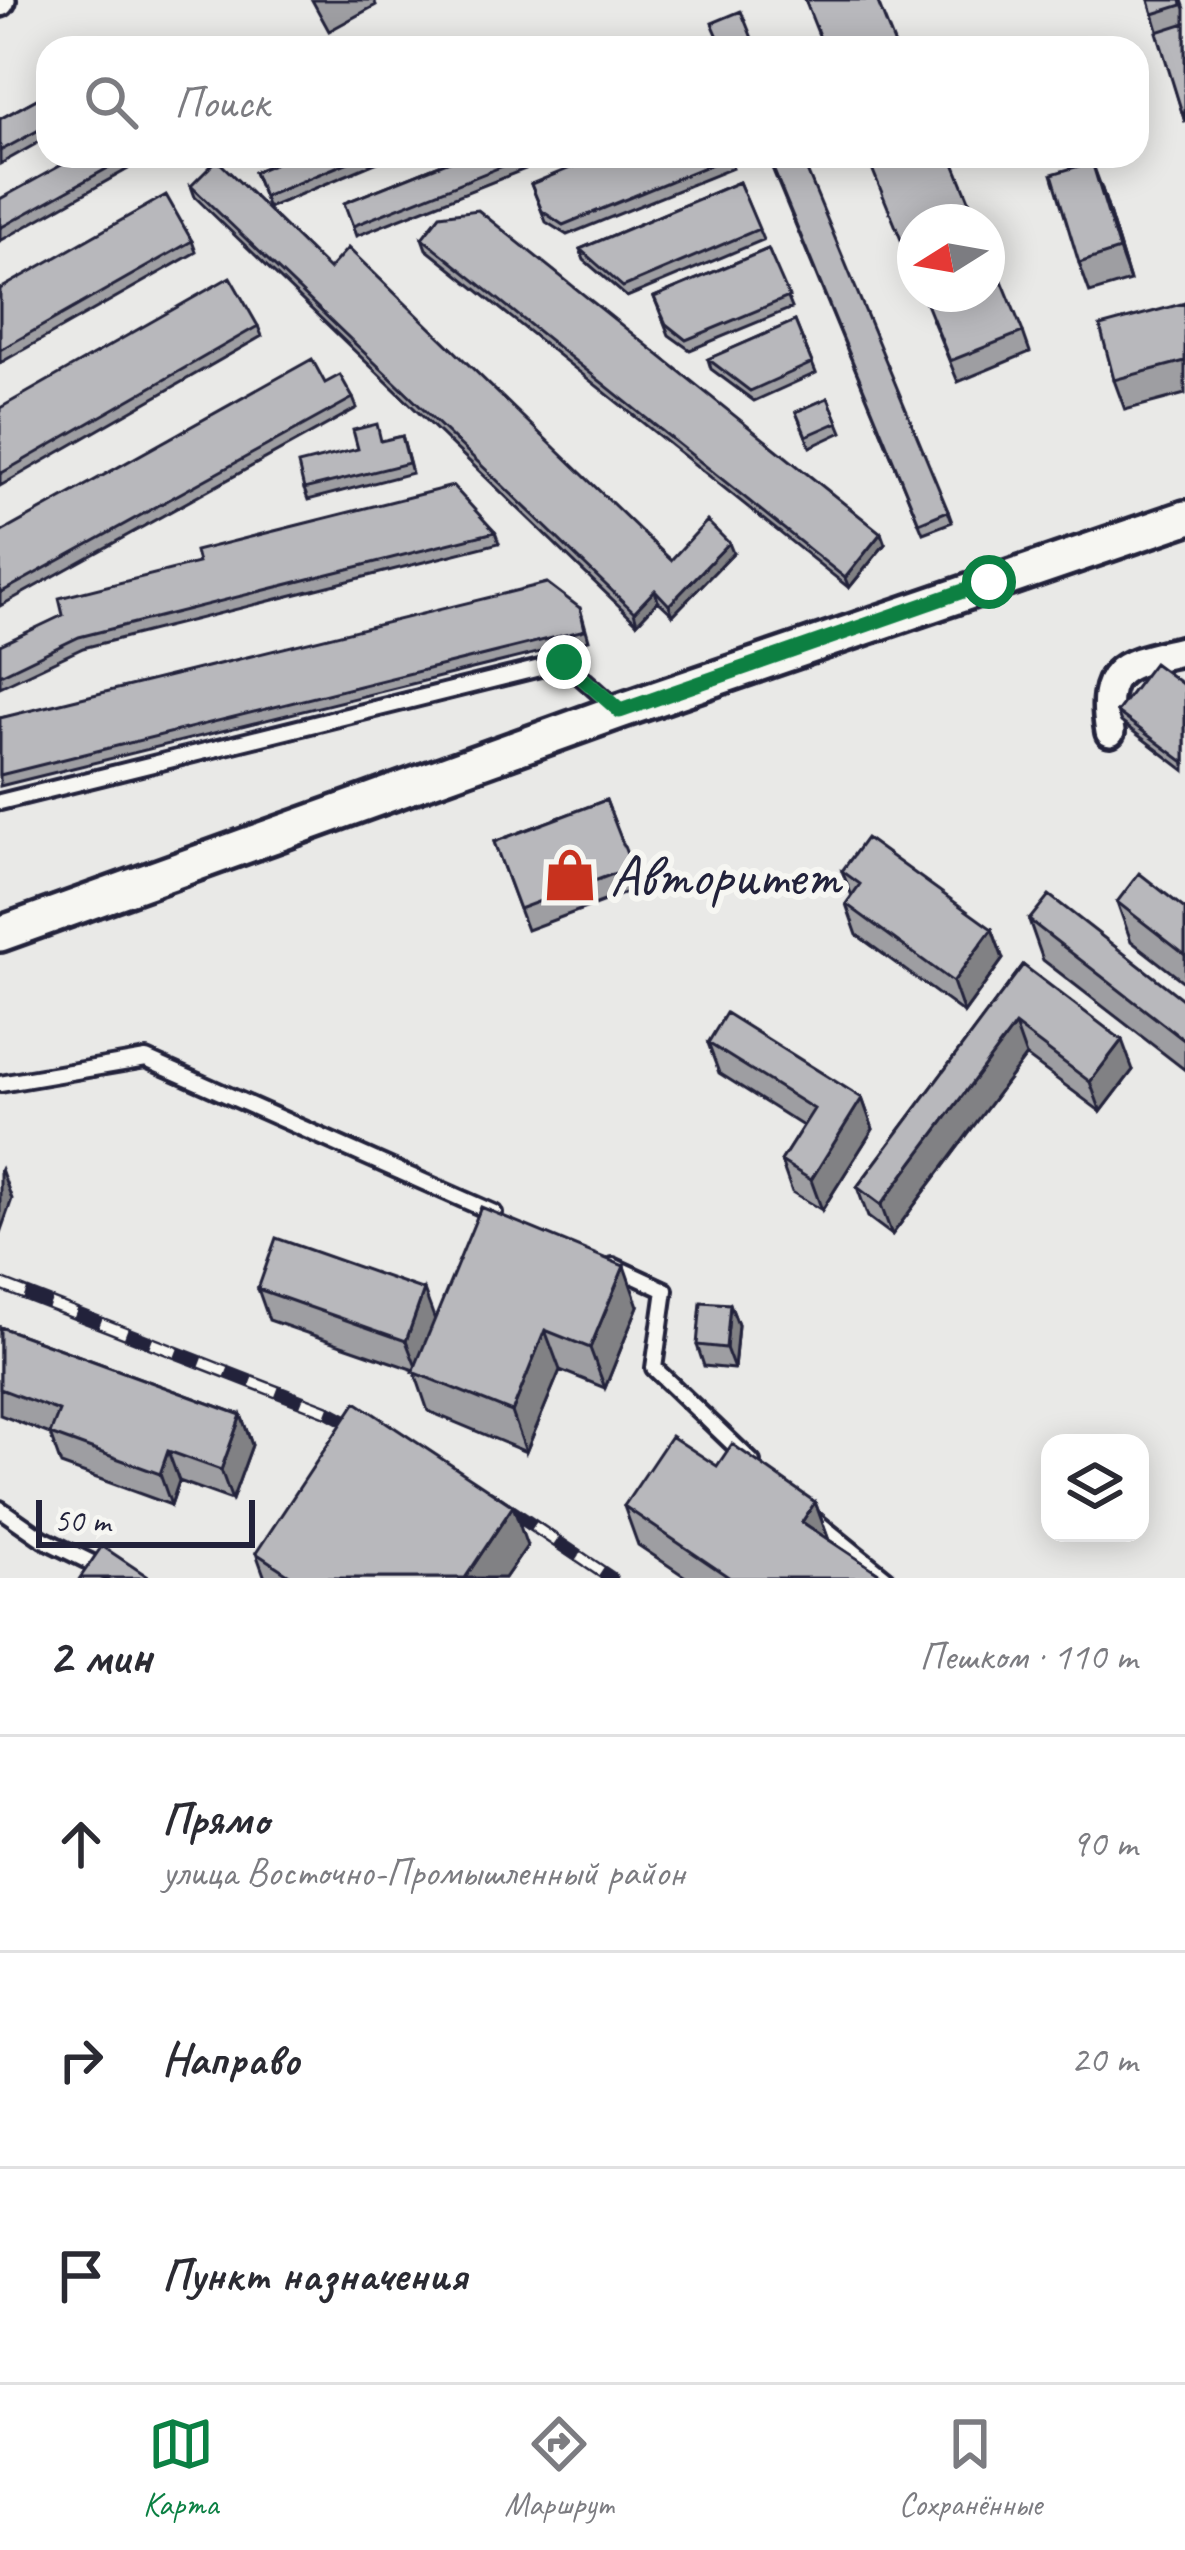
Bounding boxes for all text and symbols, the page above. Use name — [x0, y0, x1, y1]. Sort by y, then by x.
search box — [36, 36, 1149, 168]
icon: search — [78, 69, 144, 135]
text: Поиск — [174, 74, 269, 131]
north arrow — [897, 204, 1005, 312]
route start — [962, 555, 1016, 609]
route end — [537, 635, 591, 689]
place label: Авторитет — [610, 840, 843, 912]
shop icon: Авторитет — [541, 846, 599, 904]
map controls — [1041, 1434, 1149, 1542]
button: layers — [1041, 1434, 1149, 1542]
scale bar — [36, 1494, 255, 1547]
text: 50 m — [54, 1500, 110, 1542]
text: 2 мин — [48, 1624, 152, 1688]
text: Пешком · 110 m — [919, 1632, 1137, 1681]
text: Прямо — [162, 1791, 269, 1848]
icon: ahead — [48, 1811, 114, 1877]
text: 90 m — [1071, 1819, 1137, 1868]
text: улица Восточно-Промышленный район — [162, 1848, 685, 1897]
icon: right — [48, 2027, 114, 2093]
text: Направо — [162, 2031, 300, 2088]
text: 20 m — [1071, 2035, 1137, 2084]
icon: arrive — [48, 2243, 114, 2309]
text: Пункт назначения — [162, 2247, 467, 2304]
tab: Карта — [143, 2411, 218, 2525]
tab: Маршрут — [504, 2411, 613, 2525]
tab: Сохранённые — [899, 2411, 1042, 2525]

